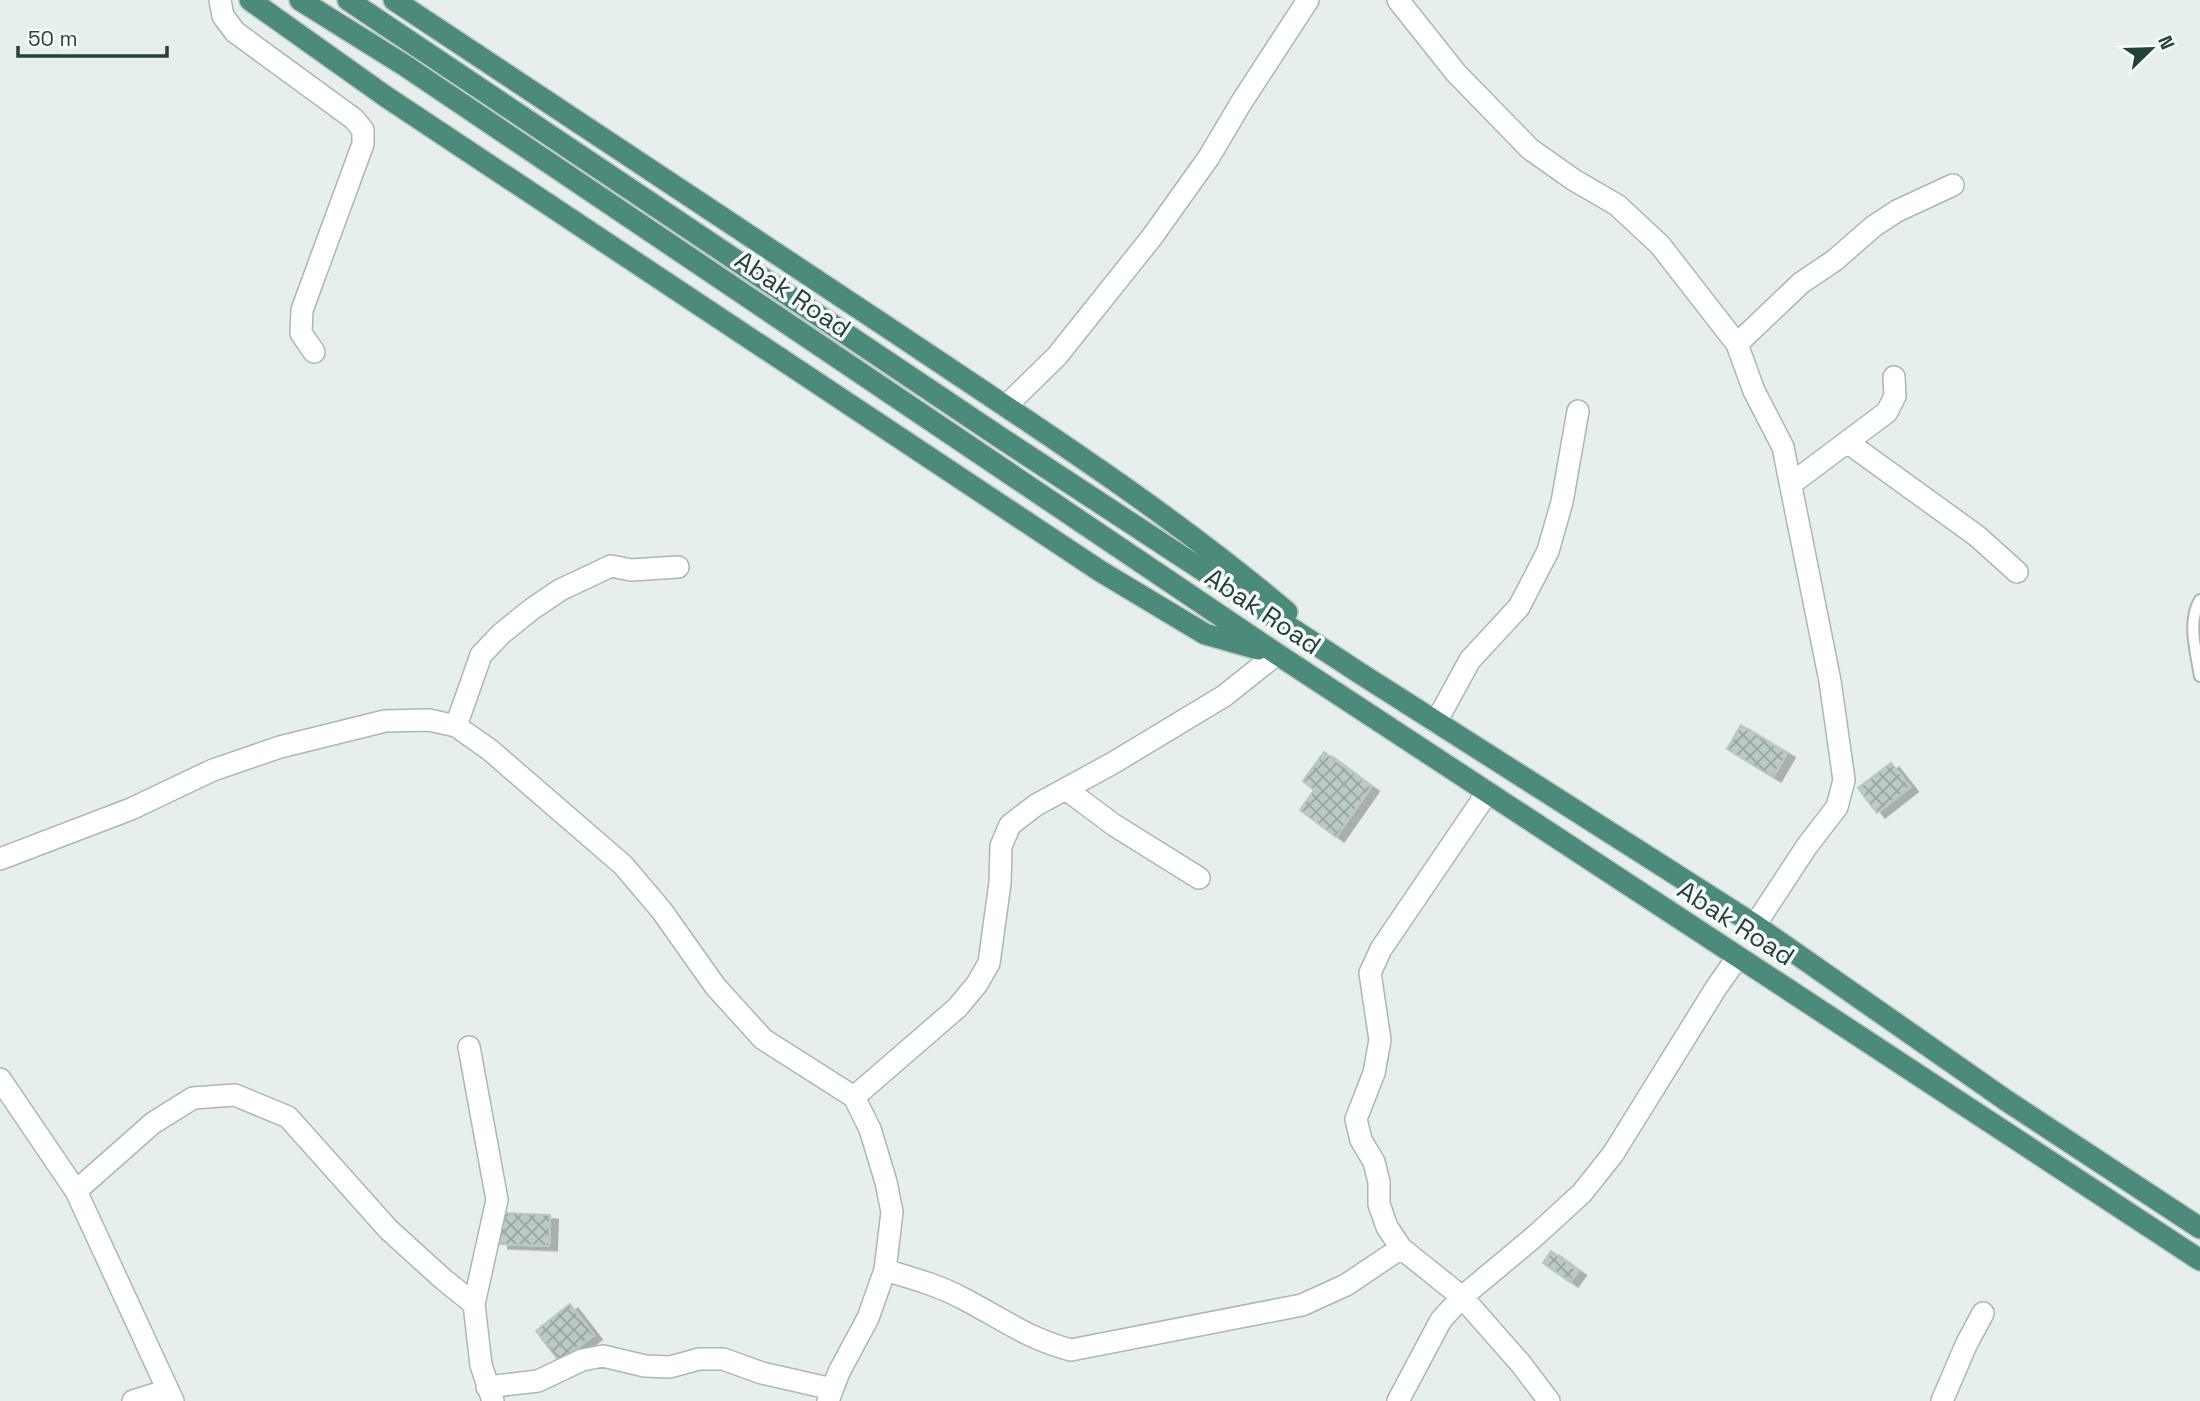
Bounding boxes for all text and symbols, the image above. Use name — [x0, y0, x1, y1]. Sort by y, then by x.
scale bar — [18, 14, 166, 58]
north arrow — [2116, 14, 2186, 84]
text: 50 m — [28, 25, 78, 52]
text: N — [2152, 32, 2180, 53]
street label: Abak Road — [729, 243, 857, 345]
street label: Abak Road — [1199, 560, 1327, 662]
street label: Abak Road — [1671, 873, 1801, 973]

